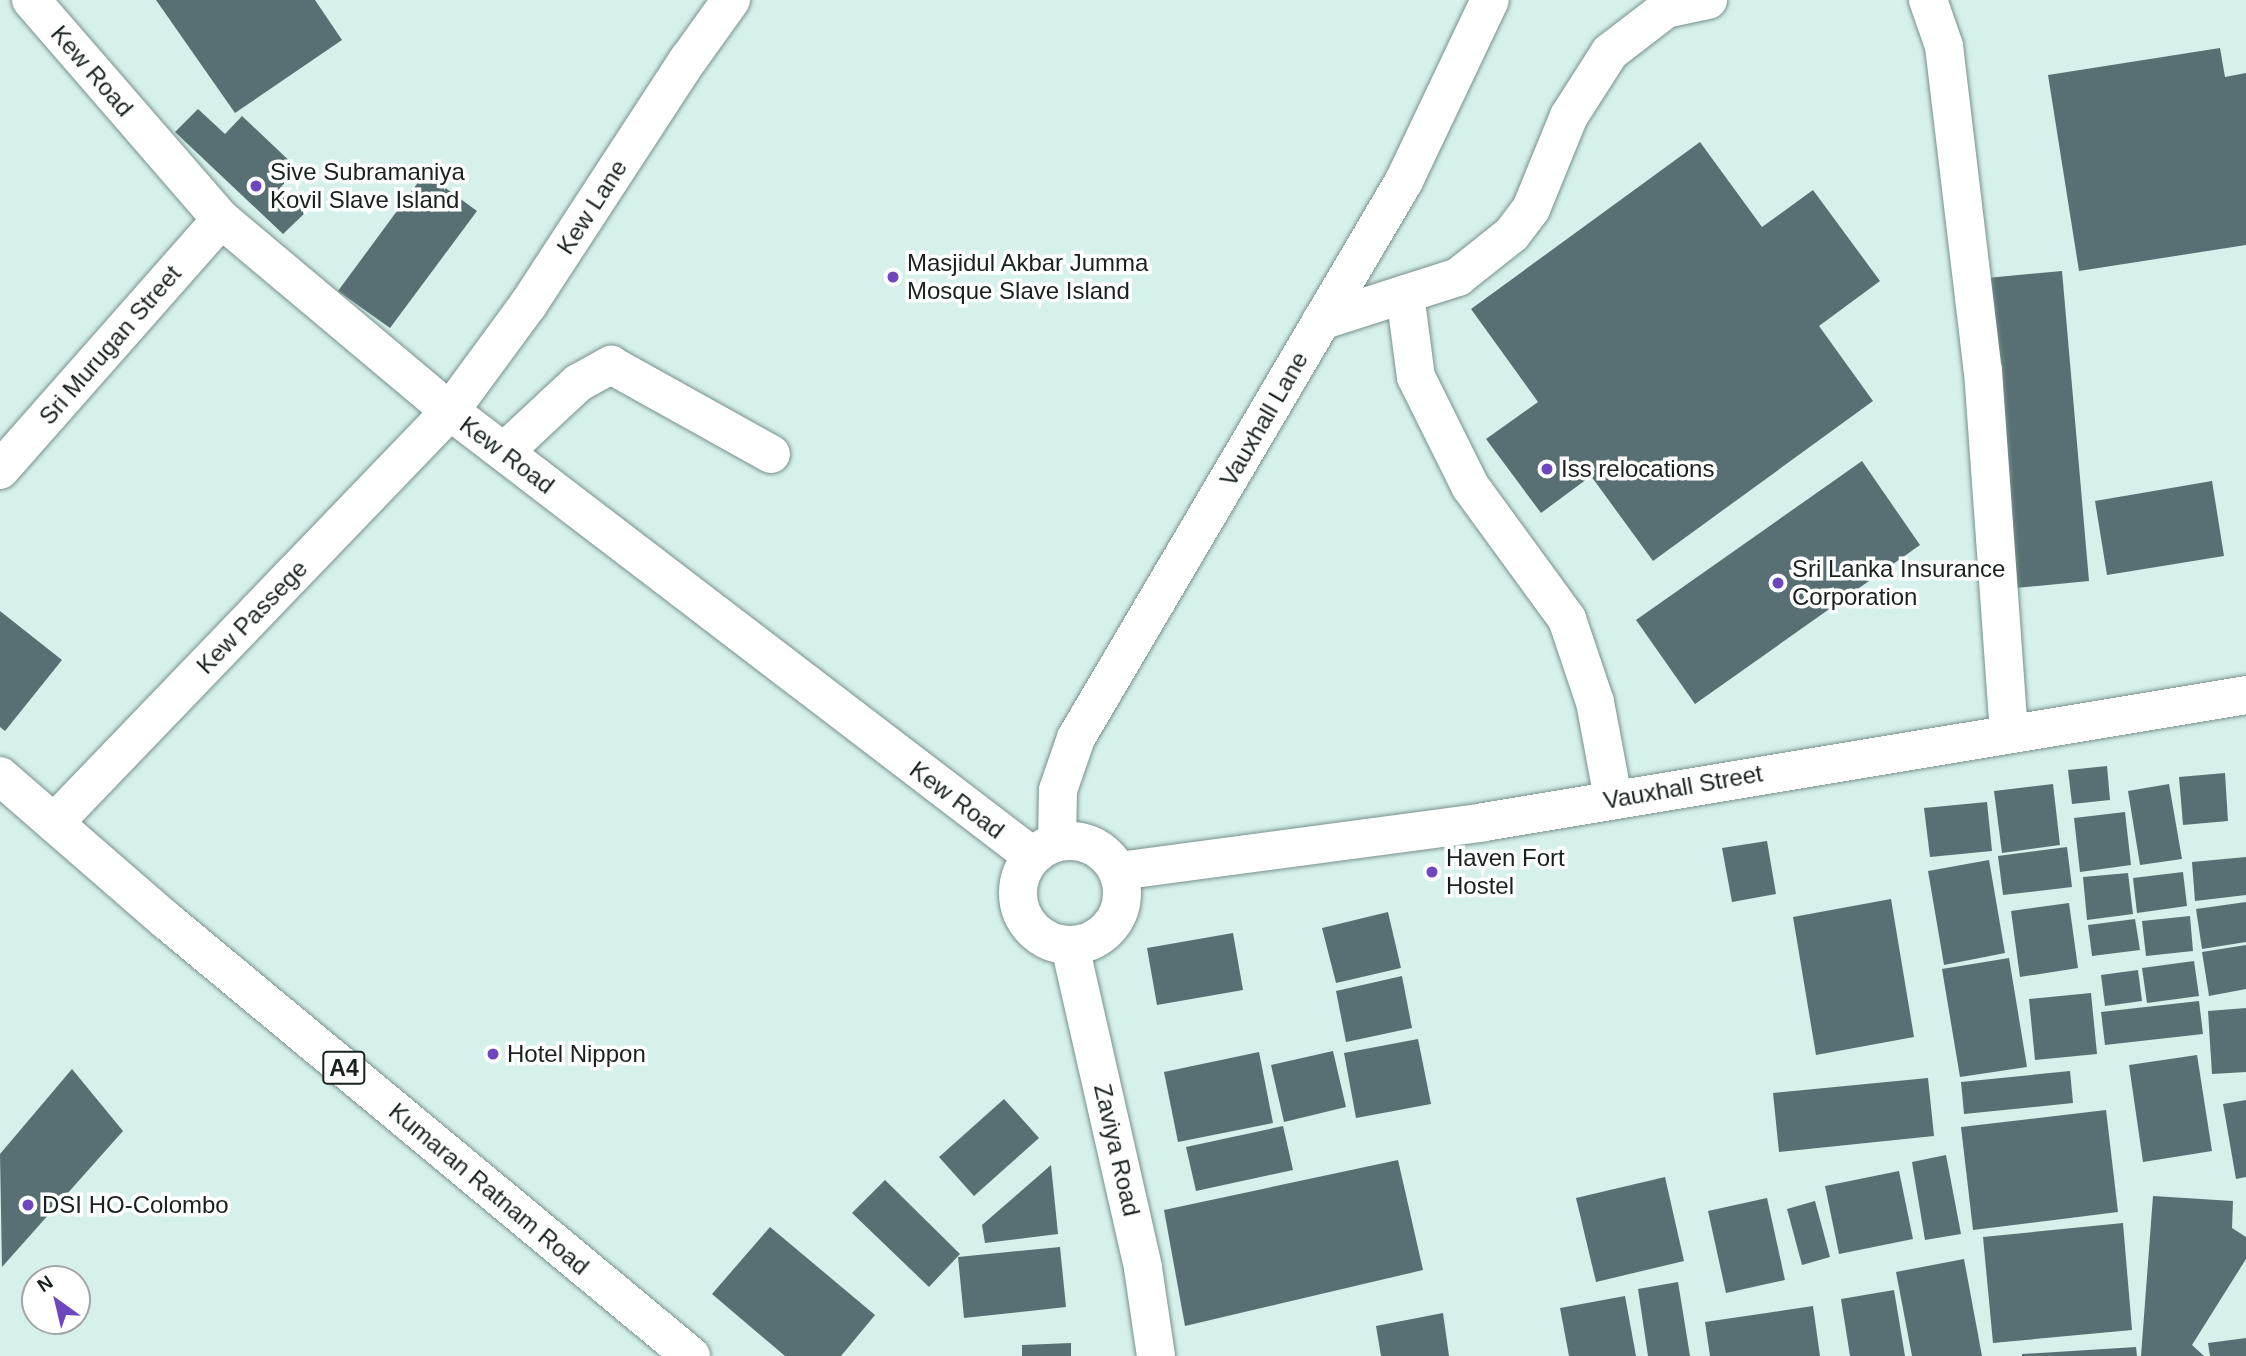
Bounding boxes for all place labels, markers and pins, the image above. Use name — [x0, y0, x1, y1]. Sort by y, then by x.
place label: Sive Subramaniya Kovil Slave Island — [270, 158, 465, 214]
marker: Sive Subramaniya Kovil Slave Island — [248, 178, 264, 194]
place label: Masjidul Akbar Jumma Mosque Slave Island — [907, 249, 1150, 305]
marker: Masjidul Akbar Jumma Mosque Slave Island — [885, 269, 901, 285]
place label: Iss relocations — [1561, 455, 1714, 483]
marker: Iss relocations — [1539, 461, 1555, 477]
place label: Sri Lanka Insurance Corporation — [1792, 555, 2005, 611]
marker: Sri Lanka Insurance Corporation — [1770, 575, 1786, 591]
place label: Haven Fort Hostel — [1446, 844, 1565, 900]
marker: Haven Fort Hostel — [1424, 864, 1440, 880]
place label: Hotel Nippon — [507, 1040, 646, 1068]
marker: Hotel Nippon — [485, 1046, 501, 1062]
place label: DSI HO-Colombo — [42, 1191, 229, 1219]
marker: DSI HO-Colombo — [20, 1197, 36, 1213]

